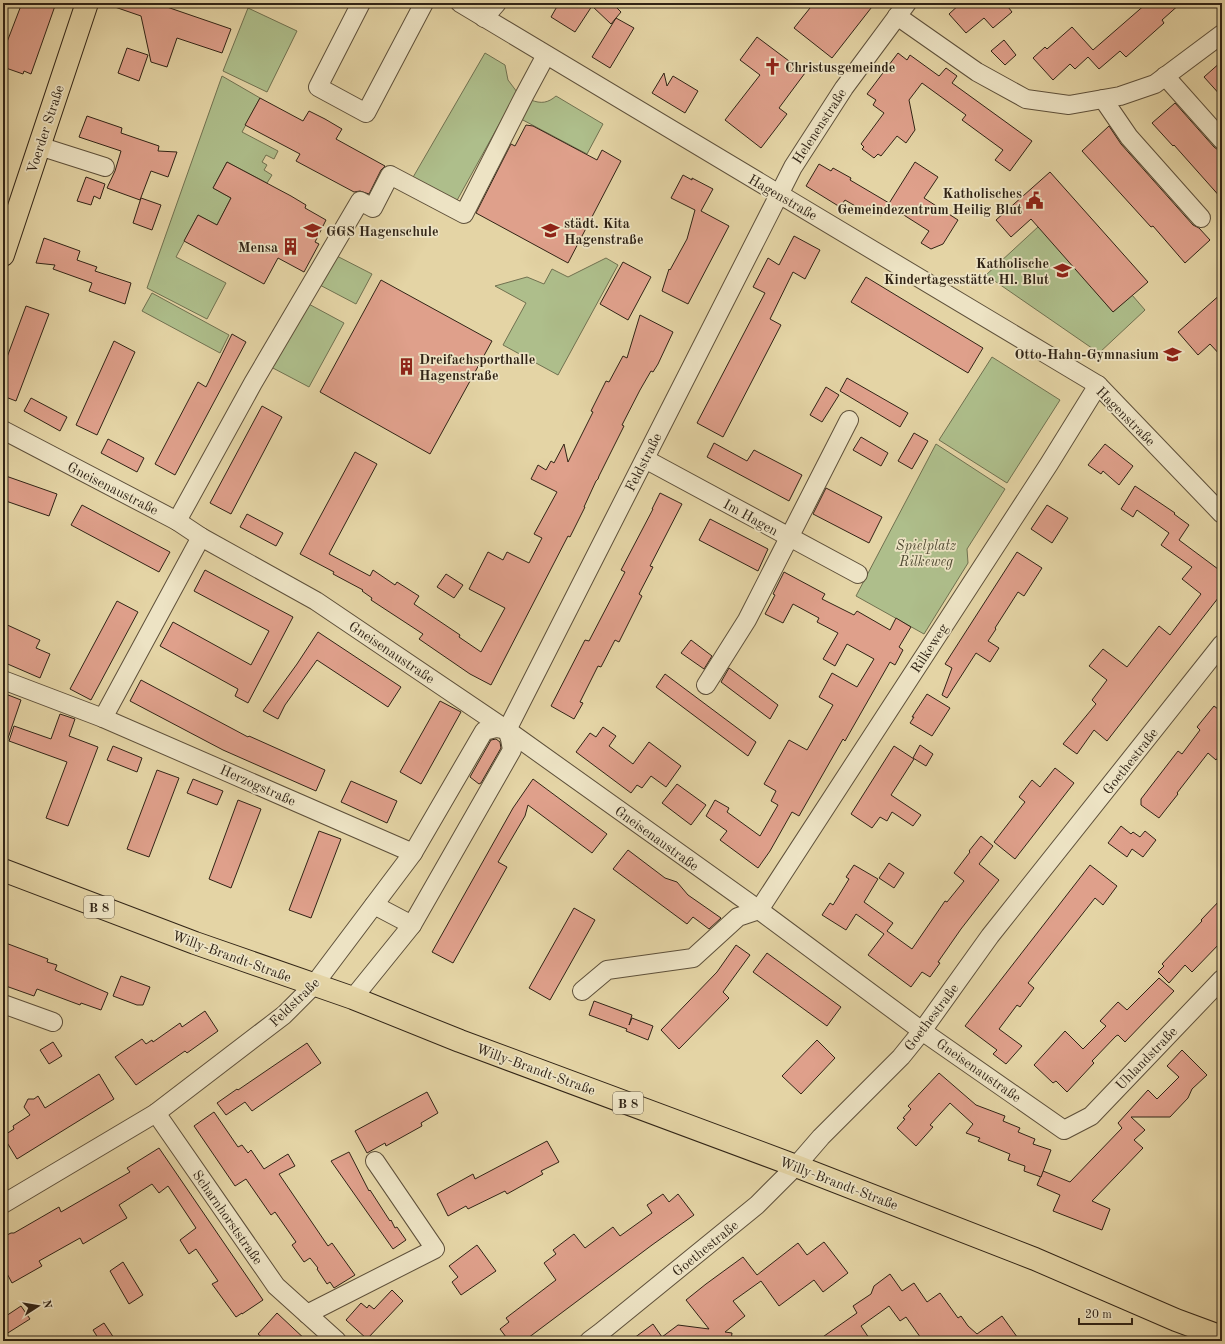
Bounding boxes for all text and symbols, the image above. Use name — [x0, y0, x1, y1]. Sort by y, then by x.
church icon: Christusgemeinde — [762, 57, 782, 77]
place label: Christusgemeinde — [785, 61, 895, 75]
street label: Voerder Straße — [25, 83, 67, 175]
street label: Helenenstraße — [790, 86, 849, 167]
street label: Hagenstraße — [746, 173, 819, 223]
place label: Katholisches Gemeindezentrum Heilig Blut — [837, 187, 1022, 217]
public building icon: Katholisches Gemeindezentrum Heilig Blut — [1025, 191, 1045, 211]
place label: städt. Kita Hagenstraße — [564, 217, 644, 247]
school or university icon: GGS Hagenschule — [303, 221, 323, 241]
school or university icon: städt. Kita Hagenstraße — [541, 221, 561, 241]
place label: GGS Hagenschule — [326, 225, 439, 239]
building icon: Mensa — [281, 237, 301, 257]
place label: Mensa — [238, 241, 278, 255]
place label: Katholische Kindertagesstätte Hl. Blut — [884, 257, 1049, 287]
school or university icon: Katholische Kindertagesstätte Hl. Blut — [1052, 261, 1072, 281]
school or university icon: Otto-Hahn-Gymnasium — [1162, 344, 1182, 364]
place label: Otto-Hahn-Gymnasium — [1015, 348, 1159, 362]
place label: Dreifachsporthalle Hagenstraße — [419, 353, 535, 383]
building icon: Dreifachsporthalle Hagenstraße — [396, 357, 416, 377]
street label: Hagenstraße — [1093, 385, 1157, 449]
street label: Feldstraße — [623, 431, 665, 494]
street label: Gneisenaustraße — [65, 460, 160, 518]
street label: Im Hagen — [721, 497, 781, 539]
park label: Spielplatz Rilkeweg — [896, 539, 956, 570]
street label: Gneisenaustraße — [346, 619, 437, 687]
street label: Rilkeweg — [909, 621, 951, 676]
street label: Goethestraße — [1101, 726, 1161, 797]
street label: Herzogstraße — [218, 763, 298, 809]
street label: Gneisenaustraße — [612, 804, 701, 874]
road number: B 8 — [84, 896, 114, 918]
street label: Willy-Brandt-Straße — [170, 929, 293, 985]
street label: Feldstraße — [267, 976, 322, 1030]
street label: Goethestraße — [902, 981, 961, 1054]
street label: Uhlandstraße — [1113, 1025, 1180, 1093]
street label: Gneisenaustraße — [934, 1036, 1023, 1105]
street label: Willy-Brandt-Straße — [474, 1042, 597, 1098]
road number: B 8 — [613, 1092, 643, 1114]
street label: Willy-Brandt-Straße — [778, 1155, 900, 1213]
street label: Scharnhorststraße — [190, 1168, 265, 1267]
street label: Goethestraße — [670, 1218, 741, 1279]
north arrow — [18, 1286, 58, 1326]
text: N — [40, 1299, 53, 1310]
scale bar — [1079, 1300, 1132, 1326]
text: 20 m — [1085, 1309, 1112, 1321]

